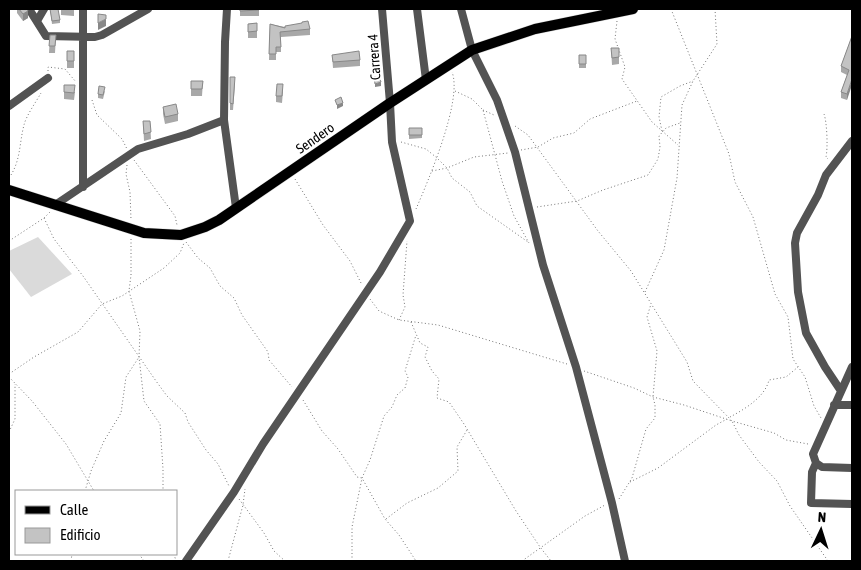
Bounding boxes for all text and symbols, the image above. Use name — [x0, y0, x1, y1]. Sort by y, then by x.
street label: Carrera 4 — [364, 33, 384, 81]
street label: Sendero — [293, 119, 337, 157]
legend — [15, 490, 178, 555]
text: Calle — [60, 501, 89, 518]
north arrow — [796, 505, 846, 555]
text: N — [817, 509, 827, 525]
text: Edificio — [60, 526, 101, 543]

